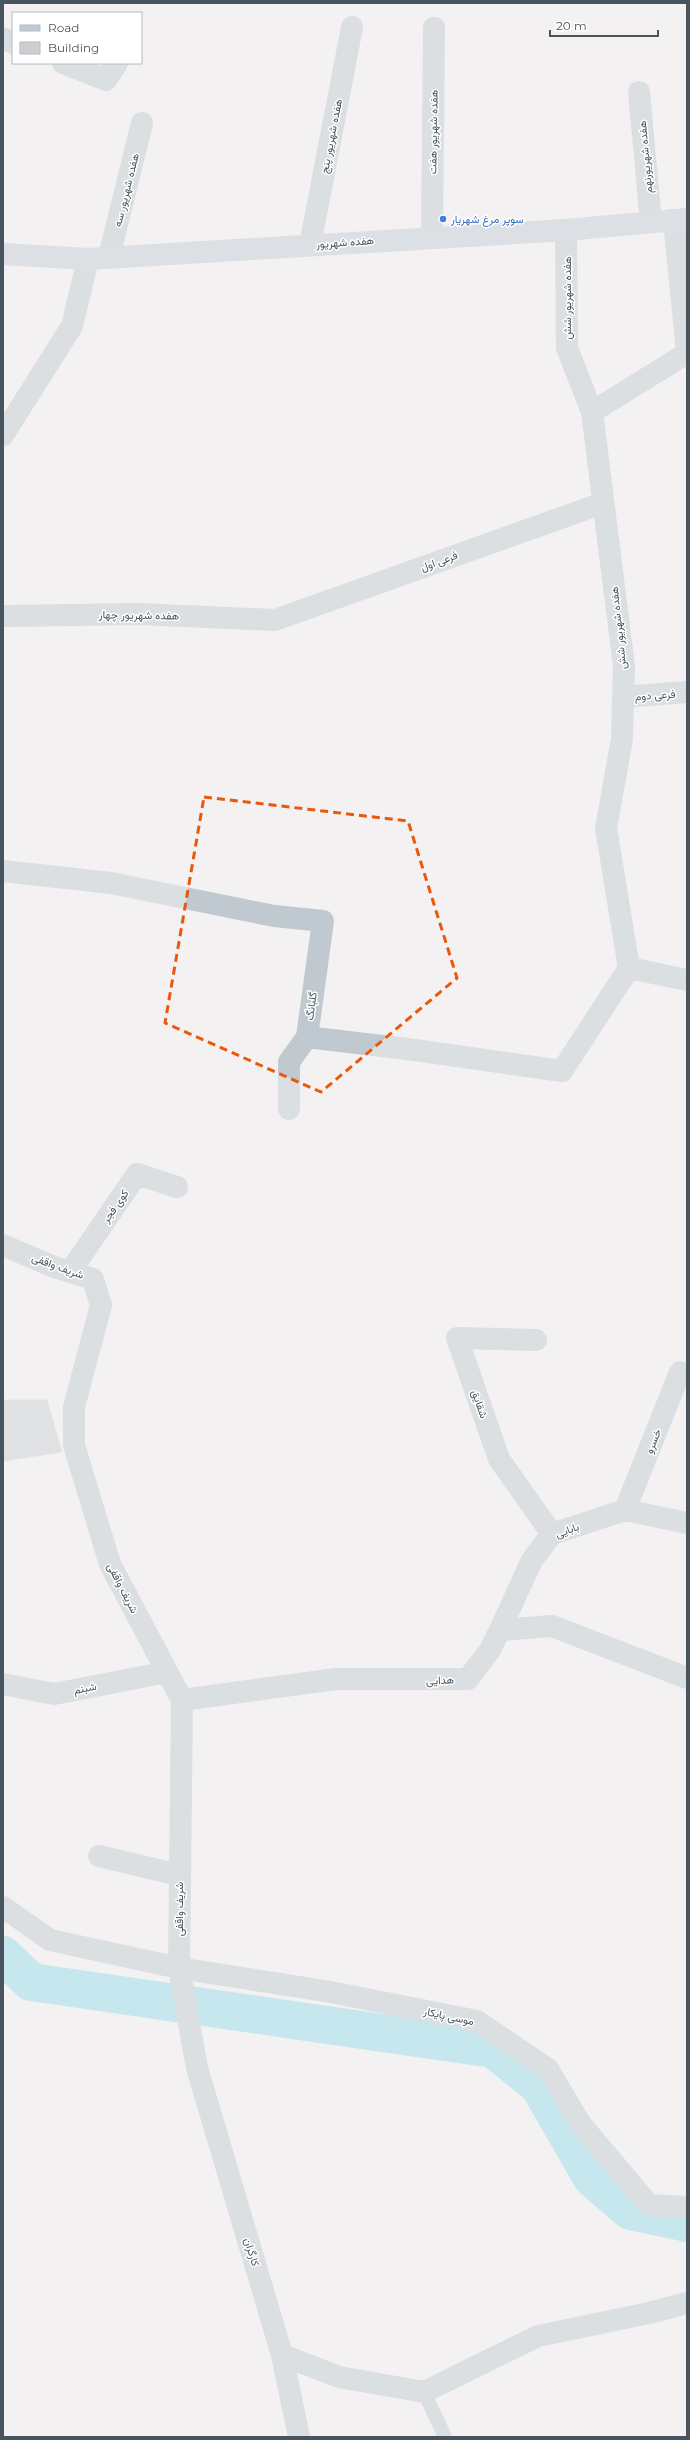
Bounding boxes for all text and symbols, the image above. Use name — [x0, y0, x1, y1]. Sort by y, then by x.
legend — [12, 12, 142, 64]
scale bar — [550, 12, 658, 38]
text: 20 m — [556, 18, 587, 33]
text: Road — [48, 20, 79, 35]
text: Building — [48, 40, 99, 55]
street label: هفده شهریور هفت — [425, 89, 441, 174]
street label: هفده شهریور پنج — [317, 97, 346, 175]
street label: هفده شهریورنهم — [635, 120, 656, 194]
street label: هفده شهریور سه — [110, 151, 142, 228]
place label: سوپر مرغ شهریار — [450, 212, 524, 227]
marker: سوپر مرغ شهریار — [438, 214, 448, 224]
street label: هفده شهریور — [315, 233, 375, 251]
street label: هفده شهریور شش — [560, 256, 574, 340]
street label: فرعی اول — [418, 548, 460, 574]
street label: هفده شهریور شش — [607, 586, 629, 670]
street label: هفده شهریور چهار — [98, 607, 180, 624]
street label: فرعی دوم — [634, 687, 676, 704]
street label: گلبانگ — [302, 991, 320, 1021]
street label: کوی فجر — [98, 1187, 131, 1226]
street label: شریف واقفی — [30, 1250, 86, 1282]
street label: شقایق — [469, 1388, 491, 1420]
street label: خسرو — [642, 1426, 664, 1456]
street label: بابایی — [553, 1519, 581, 1541]
street label: شریف واقفی — [104, 1561, 142, 1616]
street label: هدایی — [426, 1673, 455, 1687]
street label: شبنم — [72, 1679, 98, 1698]
street label: شریف واقفی — [172, 1881, 186, 1936]
street label: موسی پایکار — [421, 2004, 476, 2029]
street label: کارگران — [241, 2236, 263, 2268]

